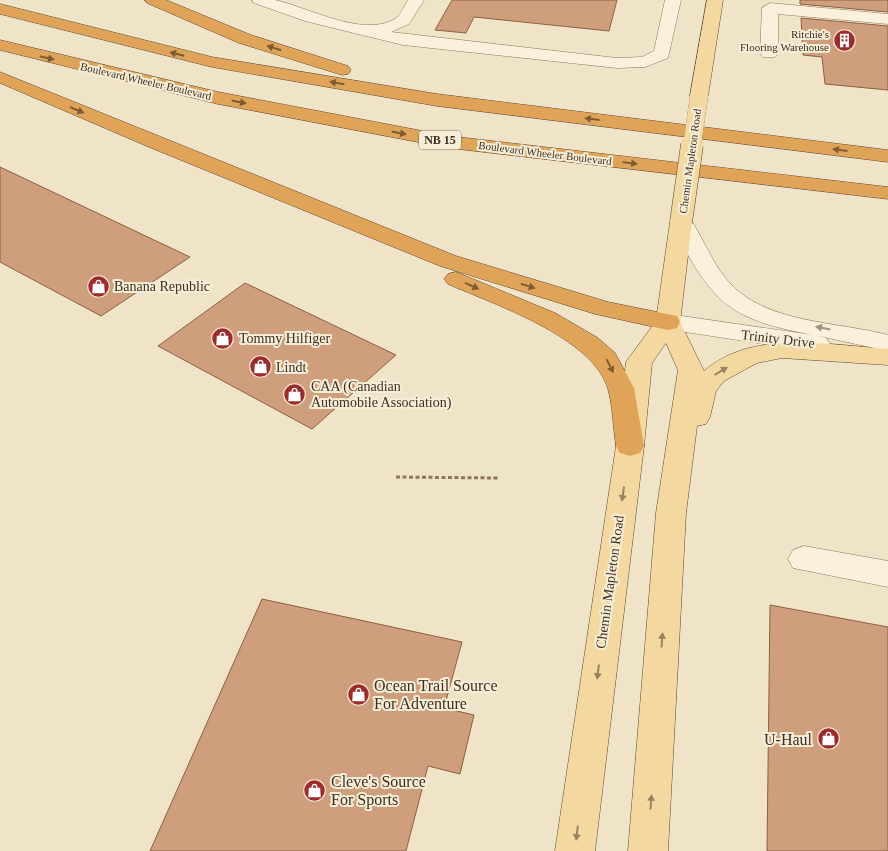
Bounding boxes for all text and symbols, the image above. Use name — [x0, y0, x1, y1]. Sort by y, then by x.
place label: Ritchie's Flooring Warehouse — [740, 28, 829, 53]
building icon: Ritchie's Flooring Warehouse — [833, 28, 857, 52]
one-way arrow — [266, 44, 281, 52]
one-way arrow — [170, 50, 185, 58]
one-way arrow — [40, 54, 55, 62]
street label: Boulevard Wheeler Boulevard — [79, 60, 213, 102]
one-way arrow — [329, 79, 345, 87]
one-way arrow — [232, 99, 248, 107]
one-way arrow — [70, 106, 84, 114]
street label: Chemin Mapleton Road — [677, 107, 703, 214]
one-way arrow — [583, 115, 599, 123]
one-way arrow — [392, 129, 408, 137]
road number: NB 15 — [419, 130, 461, 150]
street label: Boulevard Wheeler Boulevard — [478, 139, 613, 167]
one-way arrow — [831, 146, 847, 154]
one-way arrow — [622, 159, 638, 167]
shop icon: Banana Republic — [86, 274, 110, 298]
place label: Banana Republic — [114, 279, 210, 294]
one-way arrow — [464, 282, 479, 290]
one-way arrow — [521, 282, 536, 290]
one-way arrow — [816, 324, 831, 332]
shop icon: Tommy Hilfiger — [211, 326, 235, 350]
street label: Trinity Drive — [740, 327, 816, 351]
place label: Tommy Hilfiger — [239, 331, 331, 346]
shop icon: Lindt — [248, 355, 272, 379]
one-way arrow — [606, 359, 614, 373]
place label: Lindt — [276, 360, 306, 375]
one-way arrow — [715, 367, 728, 376]
place label: CAA (Canadian Automobile Association) — [311, 379, 452, 411]
shop icon: CAA (Canadian Automobile Association) — [283, 382, 307, 406]
one-way arrow — [619, 486, 627, 502]
street label: Chemin Mapleton Road — [593, 514, 627, 650]
one-way arrow — [659, 632, 667, 648]
one-way arrow — [593, 664, 601, 680]
place label: Ocean Trail Source For Adventure — [374, 677, 498, 712]
shop icon: Ocean Trail Source For Adventure — [346, 682, 370, 706]
shop icon: U-Haul — [816, 727, 840, 751]
place label: U-Haul — [764, 731, 813, 748]
place label: Cleve's Source For Sports — [331, 773, 426, 809]
shop icon: Cleve's Source For Sports — [303, 778, 327, 802]
one-way arrow — [647, 794, 655, 810]
one-way arrow — [573, 826, 581, 842]

